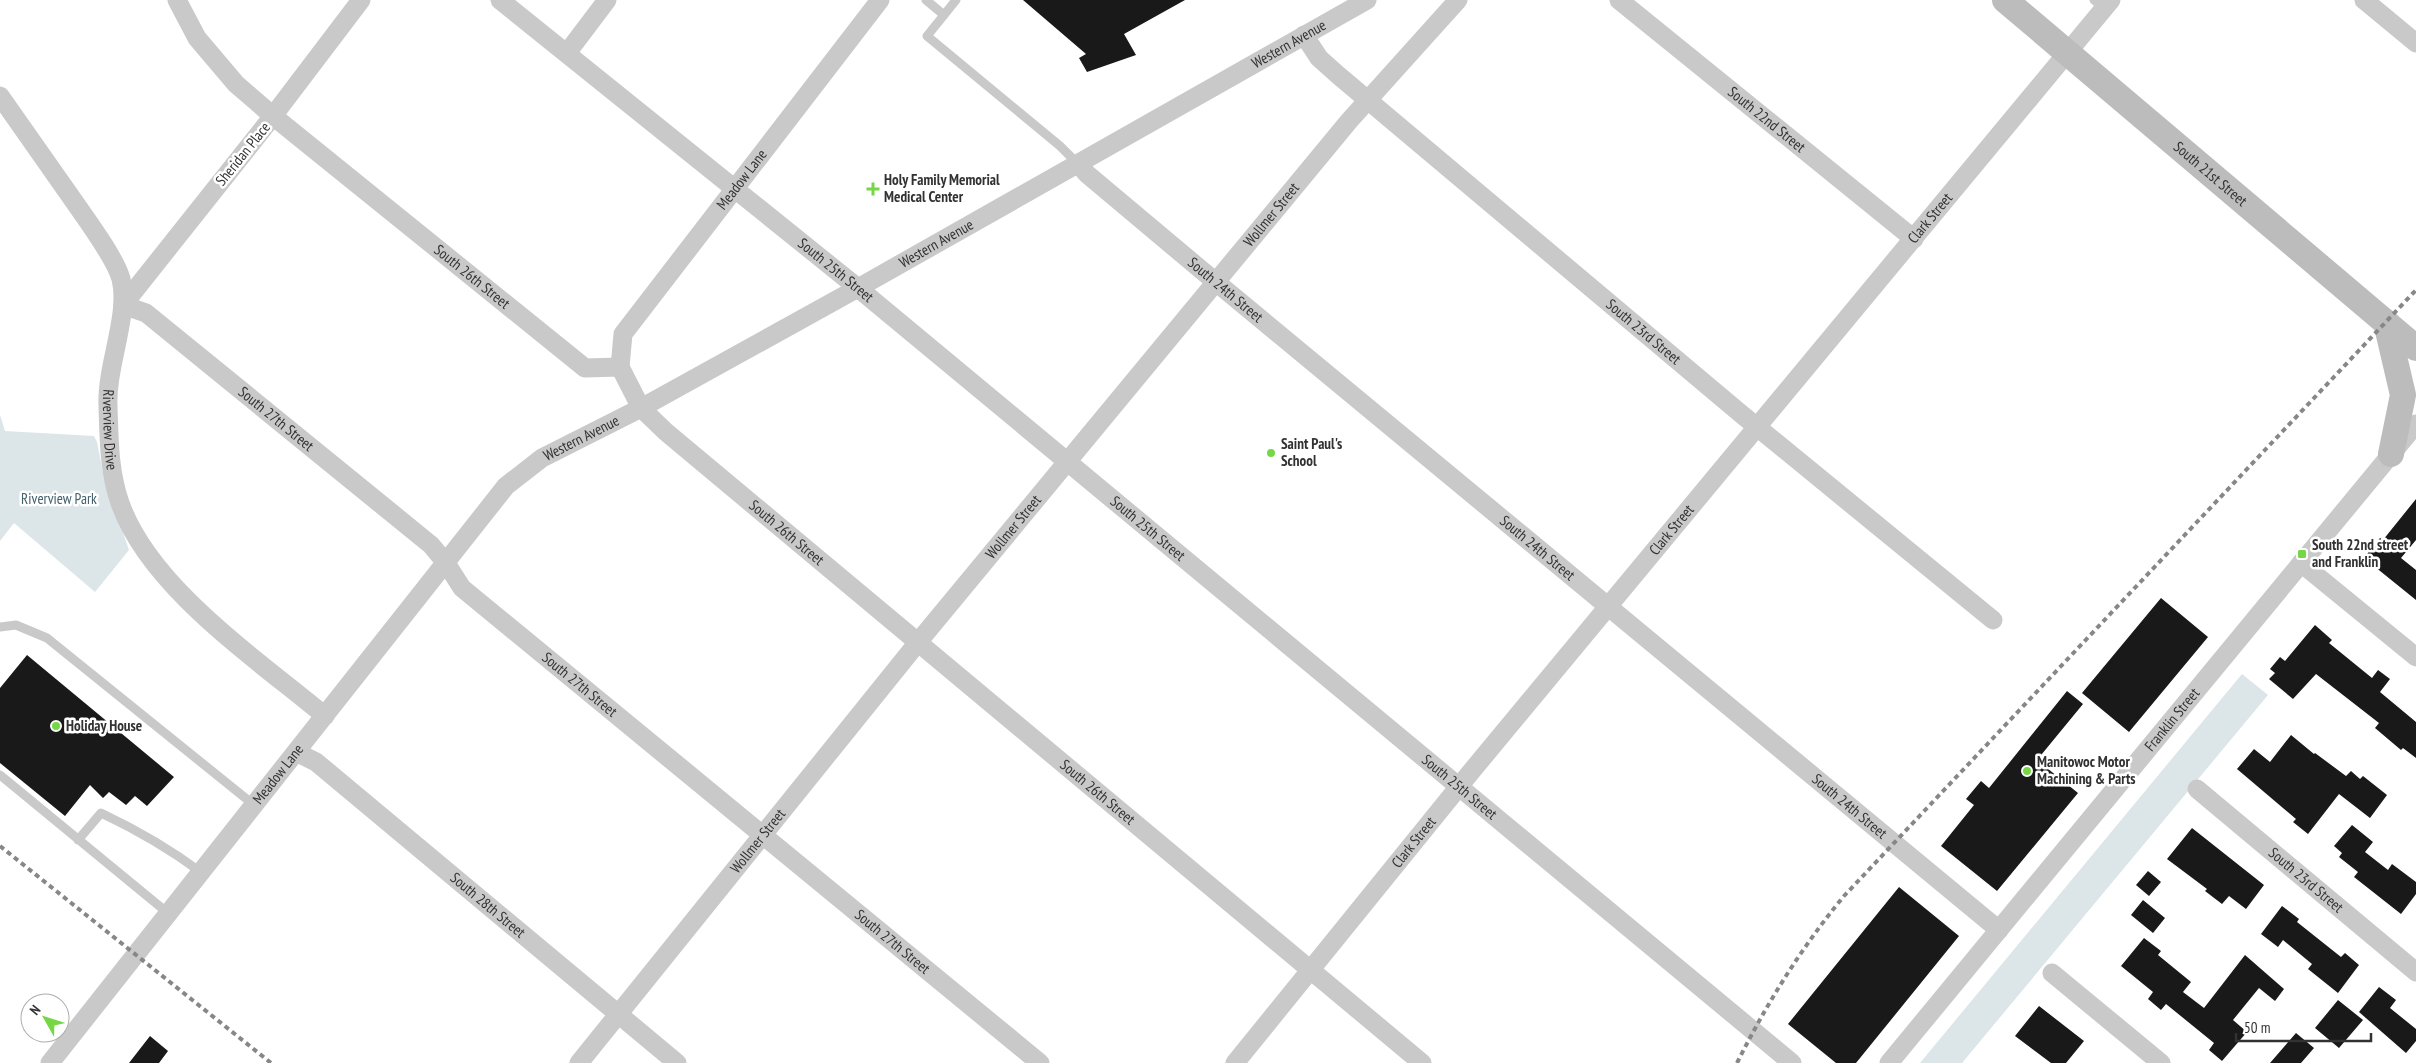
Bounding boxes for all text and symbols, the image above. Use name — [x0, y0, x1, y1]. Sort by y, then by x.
street label: Western Avenue — [1248, 15, 1329, 72]
street label: South 22nd Street — [1724, 82, 1810, 156]
street label: Sheridan Place — [211, 118, 274, 189]
street label: South 21st Street — [2170, 137, 2251, 210]
street label: Meadow Lane — [712, 145, 771, 213]
place label: Holy Family Memorial Medical Center — [884, 170, 1000, 206]
street label: Wollmer Street — [1239, 179, 1303, 250]
marker: Holy Family Memorial Medical Center — [866, 182, 880, 196]
street label: Clark Street — [1903, 189, 1956, 247]
street label: Western Avenue — [896, 215, 977, 272]
street label: South 25th Street — [794, 234, 878, 306]
street label: South 26th Street — [431, 240, 514, 313]
street label: South 24th Street — [1184, 253, 1267, 326]
street label: South 23rd Street — [1603, 295, 1685, 368]
street label: South 27th Street — [235, 382, 318, 455]
street label: Riverview Drive — [99, 389, 122, 471]
street label: Western Avenue — [540, 411, 622, 465]
place label: Saint Paul's School — [1281, 434, 1342, 470]
marker: Saint Paul's School — [1265, 447, 1277, 459]
park label: Riverview Park — [21, 489, 97, 508]
street label: Wollmer Street — [981, 491, 1045, 562]
street label: South 25th Street — [1107, 491, 1190, 565]
street label: South 26th Street — [746, 495, 828, 569]
street label: Clark Street — [1645, 500, 1698, 559]
street label: South 24th Street — [1496, 511, 1579, 584]
place label: South 22nd street and Franklin — [2312, 535, 2409, 571]
marker: South 22nd street and Franklin — [2296, 548, 2308, 560]
street label: South 27th Street — [538, 648, 621, 721]
street label: Franklin Street — [2140, 684, 2203, 755]
place label: Holiday House — [66, 716, 142, 735]
marker: Holiday House — [50, 720, 62, 732]
street label: Meadow Lane — [248, 740, 307, 808]
street label: South 25th Street — [1418, 750, 1501, 823]
place label: Manitowoc Motor Machining & Parts — [2037, 752, 2136, 788]
street label: South 26th Street — [1056, 755, 1139, 829]
marker: Manitowoc Motor Machining & Parts — [2021, 765, 2033, 777]
street label: South 24th Street — [1808, 769, 1891, 843]
street label: Wollmer Street — [726, 805, 789, 877]
street label: Clark Street — [1387, 813, 1440, 871]
street label: South 23rd Street — [2265, 843, 2348, 916]
street label: South 28th Street — [447, 868, 529, 942]
street label: South 27th Street — [851, 905, 934, 978]
north arrow — [20, 993, 70, 1043]
text: N — [26, 1001, 44, 1018]
scale bar — [2236, 1010, 2371, 1042]
text: 50 m — [2244, 1018, 2270, 1037]

